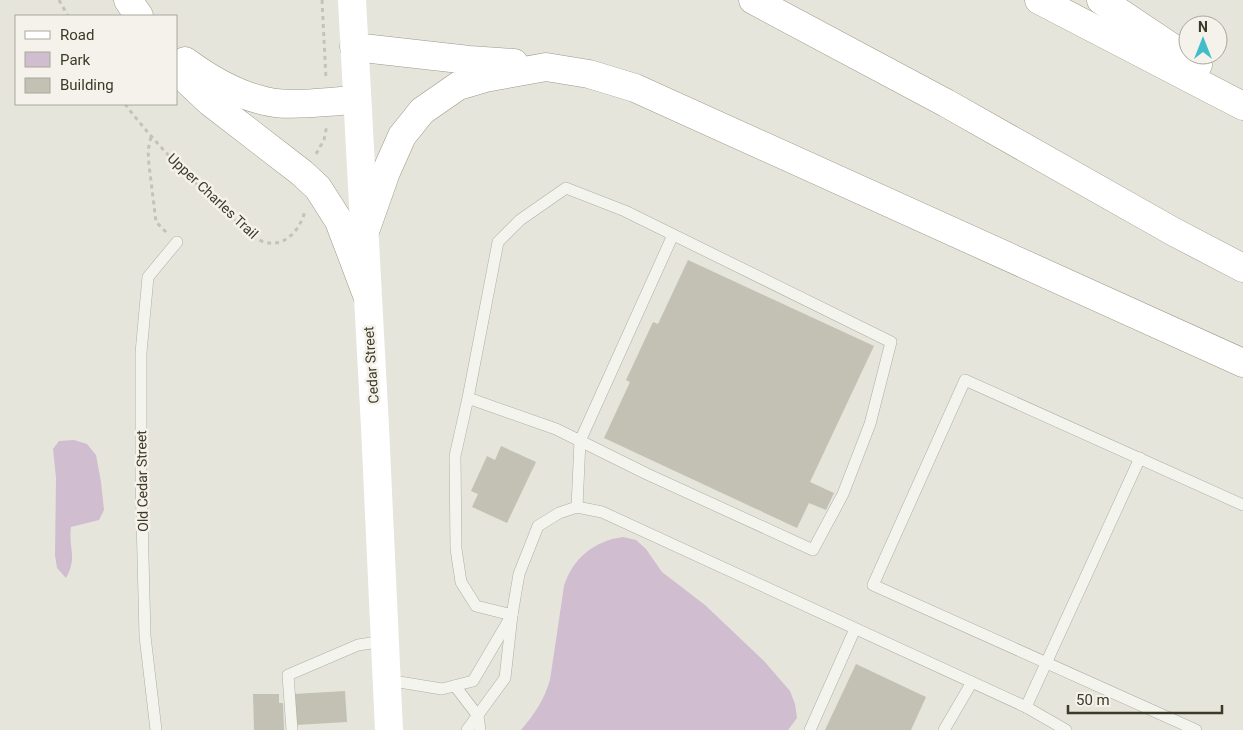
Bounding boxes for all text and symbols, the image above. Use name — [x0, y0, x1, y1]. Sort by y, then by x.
legend — [15, 15, 178, 105]
north arrow — [1178, 15, 1228, 65]
text: N — [1198, 19, 1208, 35]
text: Road — [60, 26, 94, 44]
text: Park — [60, 51, 91, 69]
text: Building — [60, 76, 114, 94]
street label: Upper Charles Trail — [165, 150, 261, 242]
street label: Cedar Street — [360, 326, 382, 404]
street label: Old Cedar Street — [133, 430, 151, 532]
scale bar — [1068, 682, 1222, 714]
text: 50 m — [1076, 691, 1110, 709]

